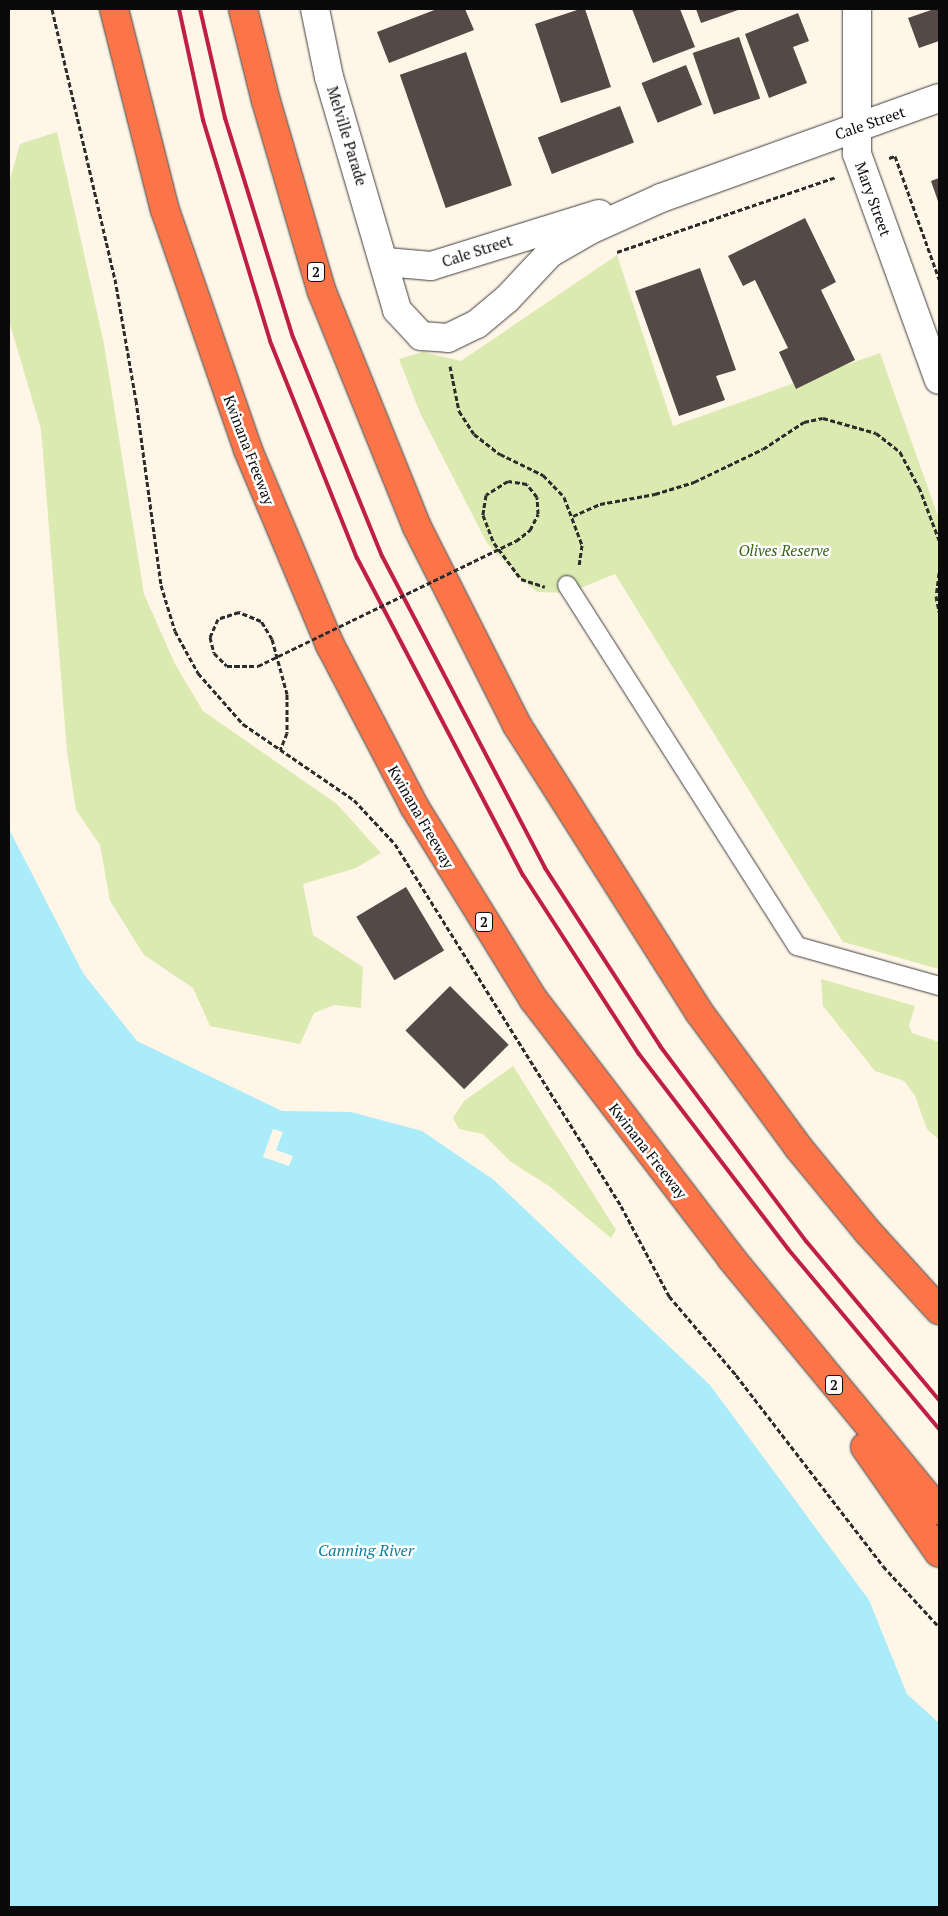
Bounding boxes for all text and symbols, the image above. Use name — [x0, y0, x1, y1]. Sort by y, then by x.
street label: Melville Parade — [323, 84, 371, 188]
street label: Cale Street — [833, 103, 907, 143]
street label: Mary Street — [851, 159, 895, 239]
street label: Cale Street — [440, 231, 514, 271]
road number: 2 — [306, 260, 326, 284]
street label: Kwinana Freeway — [220, 393, 278, 507]
park label: Olives Reserve — [739, 542, 829, 560]
street label: Kwinana Freeway — [384, 762, 458, 872]
road number: 2 — [474, 910, 494, 934]
street label: Kwinana Freeway — [605, 1100, 691, 1202]
road number: 2 — [824, 1374, 844, 1396]
water label: Canning River — [318, 1540, 414, 1560]

